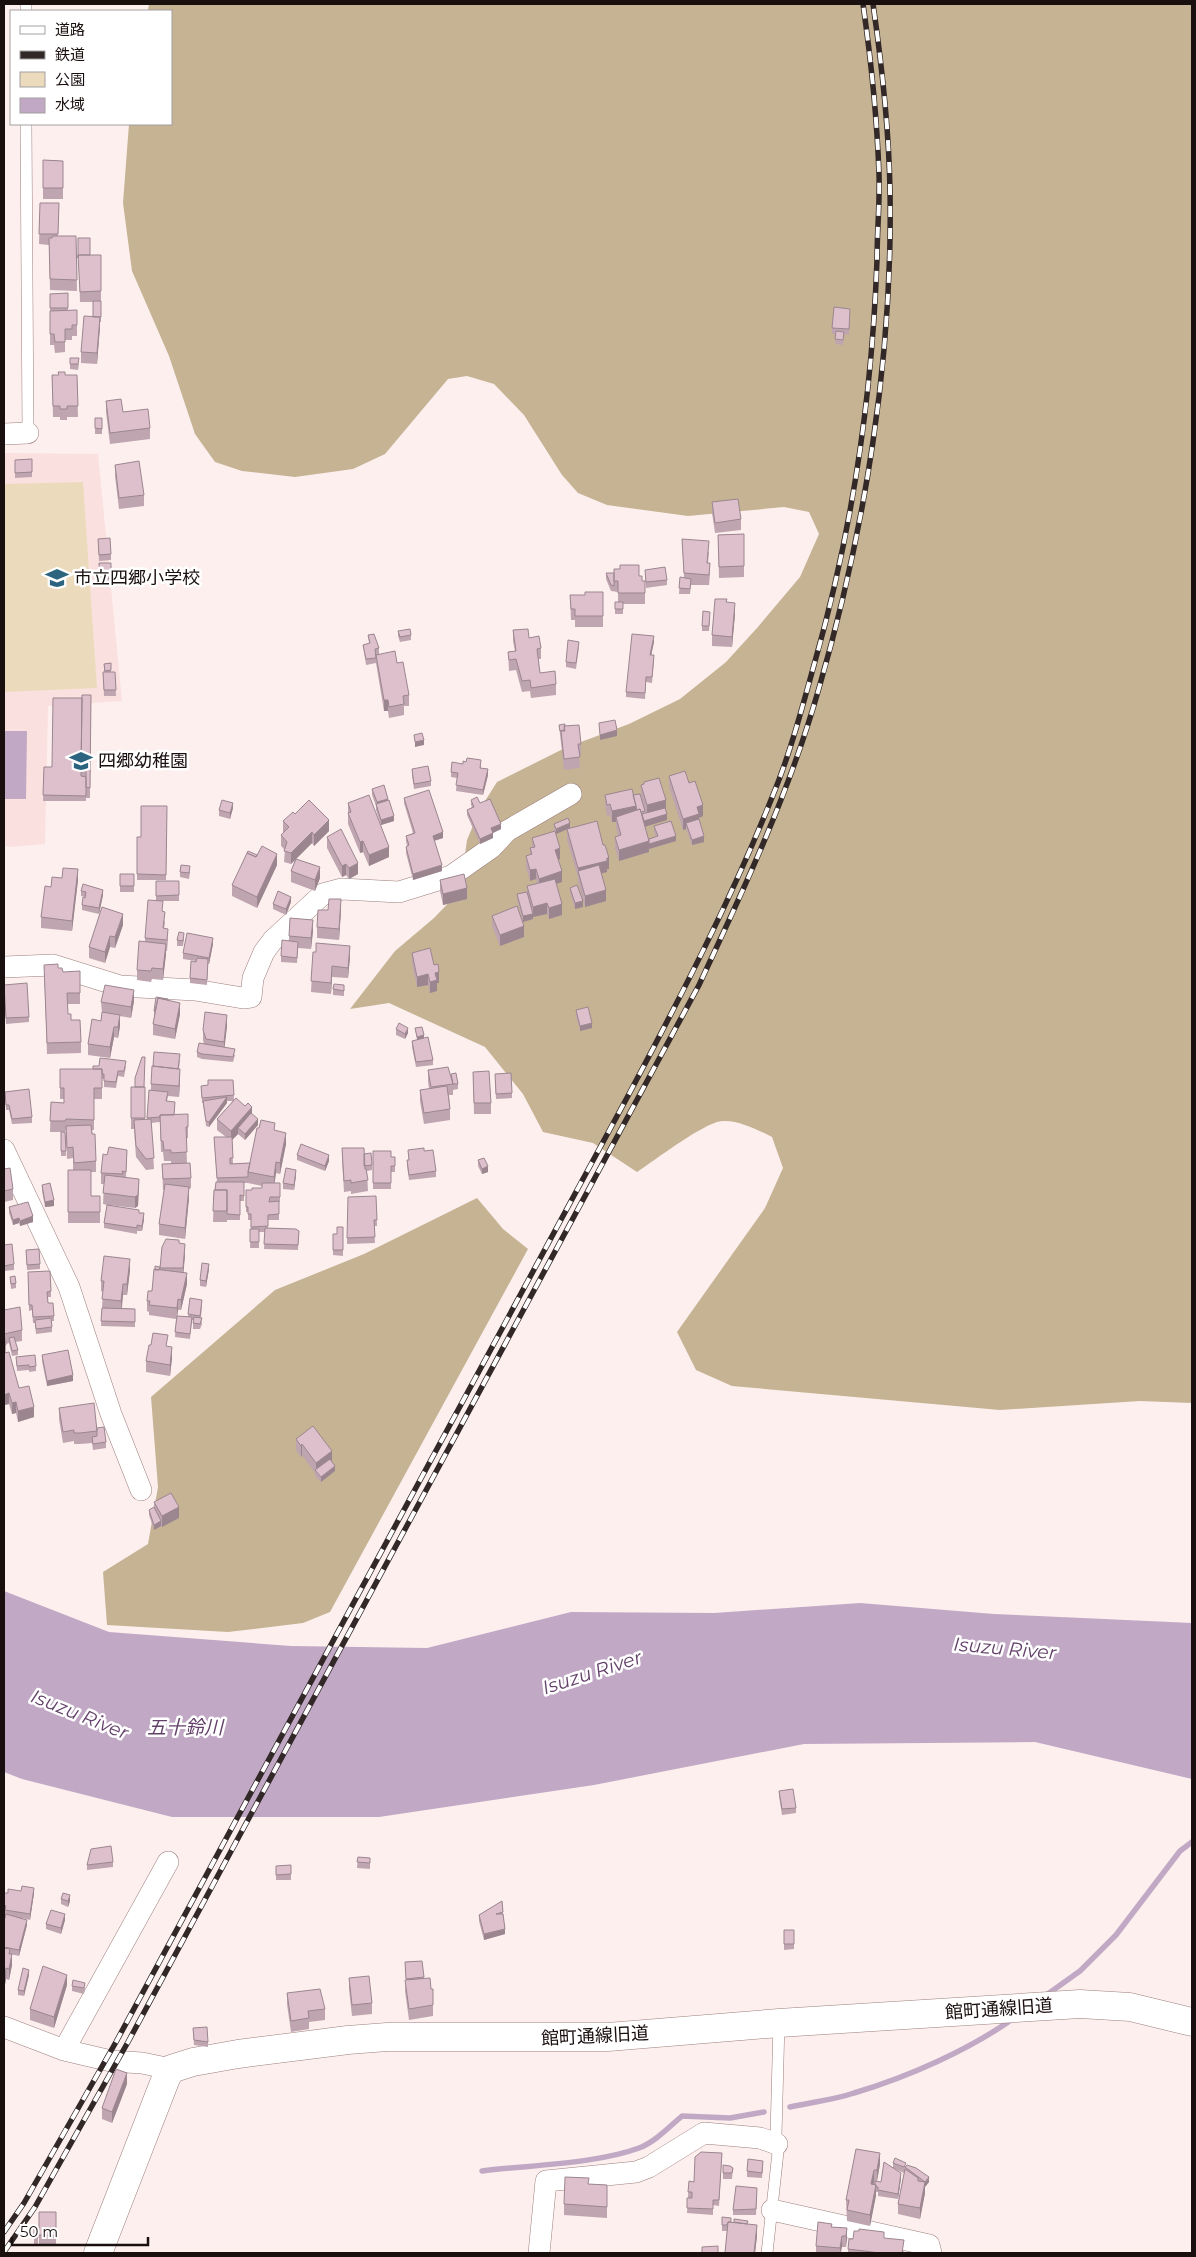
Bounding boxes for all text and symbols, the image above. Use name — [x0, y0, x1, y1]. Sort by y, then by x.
legend — [10, 10, 172, 125]
text: 道路 — [55, 20, 85, 39]
text: 鉄道 — [55, 45, 85, 64]
text: 公園 — [55, 70, 85, 89]
text: 水域 — [55, 95, 85, 114]
school or university icon: 市立四郷小学校 — [44, 565, 70, 591]
place label: 市立四郷小学校 — [74, 567, 200, 589]
school or university icon: 四郷幼稚園 — [68, 748, 94, 774]
place label: 四郷幼稚園 — [98, 750, 188, 772]
water label: Isuzu River — [953, 1633, 1058, 1664]
water label: Isuzu River — [540, 1645, 645, 1699]
water label: Isuzu River — [28, 1684, 132, 1745]
water label: 五十鈴川 — [147, 1716, 225, 1739]
street label: 館町通線旧道 — [944, 1994, 1054, 2024]
street label: 館町通線旧道 — [540, 2022, 650, 2050]
scale bar — [12, 2214, 149, 2246]
text: 50 m — [20, 2222, 58, 2241]

